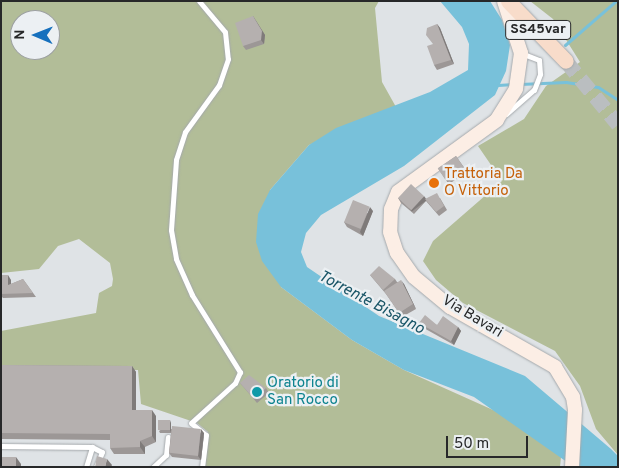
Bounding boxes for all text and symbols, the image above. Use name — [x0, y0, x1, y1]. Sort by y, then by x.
north arrow — [10, 10, 60, 60]
road number: SS45var — [504, 18, 572, 42]
text: N — [12, 30, 29, 40]
place label: Trattoria Da O Vittorio — [444, 165, 523, 200]
marker: Trattoria Da O Vittorio — [428, 177, 440, 189]
water label: Torrente Bisagno — [315, 267, 427, 339]
street label: Via Bavari — [438, 292, 506, 342]
place label: Oratorio di San Rocco — [267, 374, 339, 409]
marker: Oratorio di San Rocco — [251, 386, 263, 398]
scale bar — [449, 426, 532, 458]
text: 50 m — [454, 435, 489, 454]

